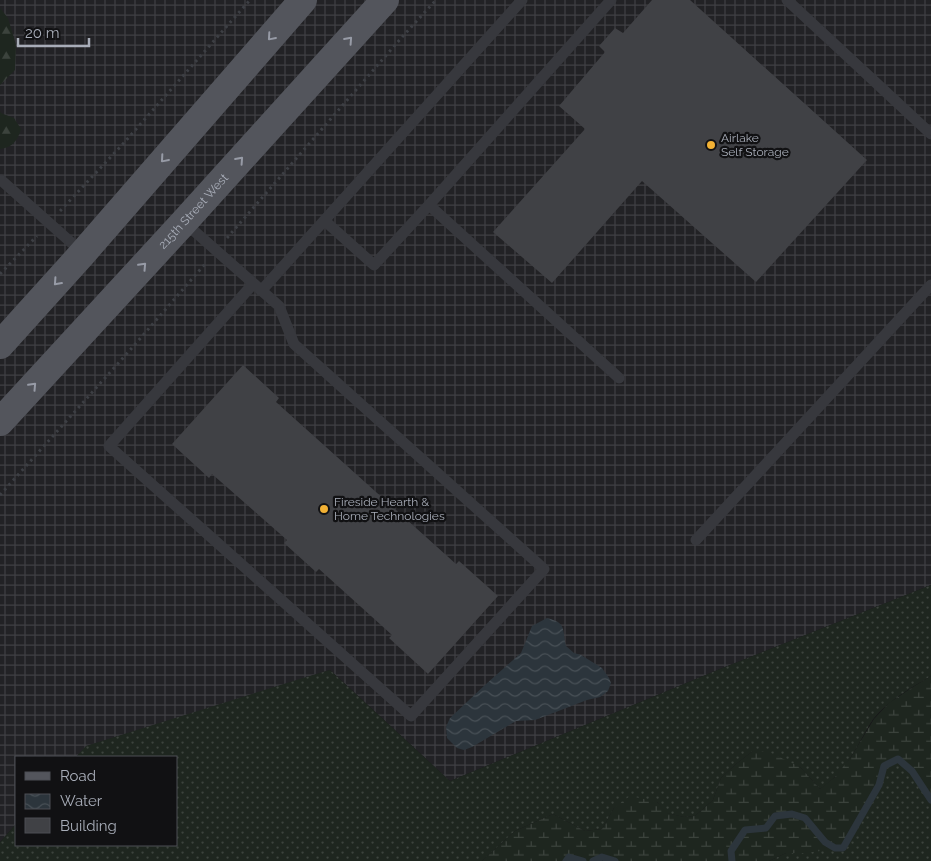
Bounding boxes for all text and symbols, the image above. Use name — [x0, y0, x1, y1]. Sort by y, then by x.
scale bar — [18, 15, 89, 47]
text: 20 m — [25, 24, 60, 42]
one-way arrow — [268, 31, 277, 40]
one-way arrow — [343, 36, 352, 45]
place label: Airlake Self Storage — [721, 131, 789, 159]
marker: Airlake Self Storage — [705, 139, 717, 151]
one-way arrow — [161, 154, 170, 163]
one-way arrow — [234, 157, 243, 166]
street label: 215th Street West — [156, 171, 231, 252]
one-way arrow — [137, 263, 146, 272]
one-way arrow — [54, 276, 63, 285]
one-way arrow — [27, 382, 36, 391]
place label: Fireside Hearth & Home Technologies — [334, 495, 445, 523]
marker: Fireside Hearth & Home Technologies — [318, 503, 330, 515]
legend — [15, 756, 178, 846]
text: Road — [60, 767, 96, 785]
text: Water — [60, 792, 103, 810]
text: Building — [60, 817, 117, 835]

